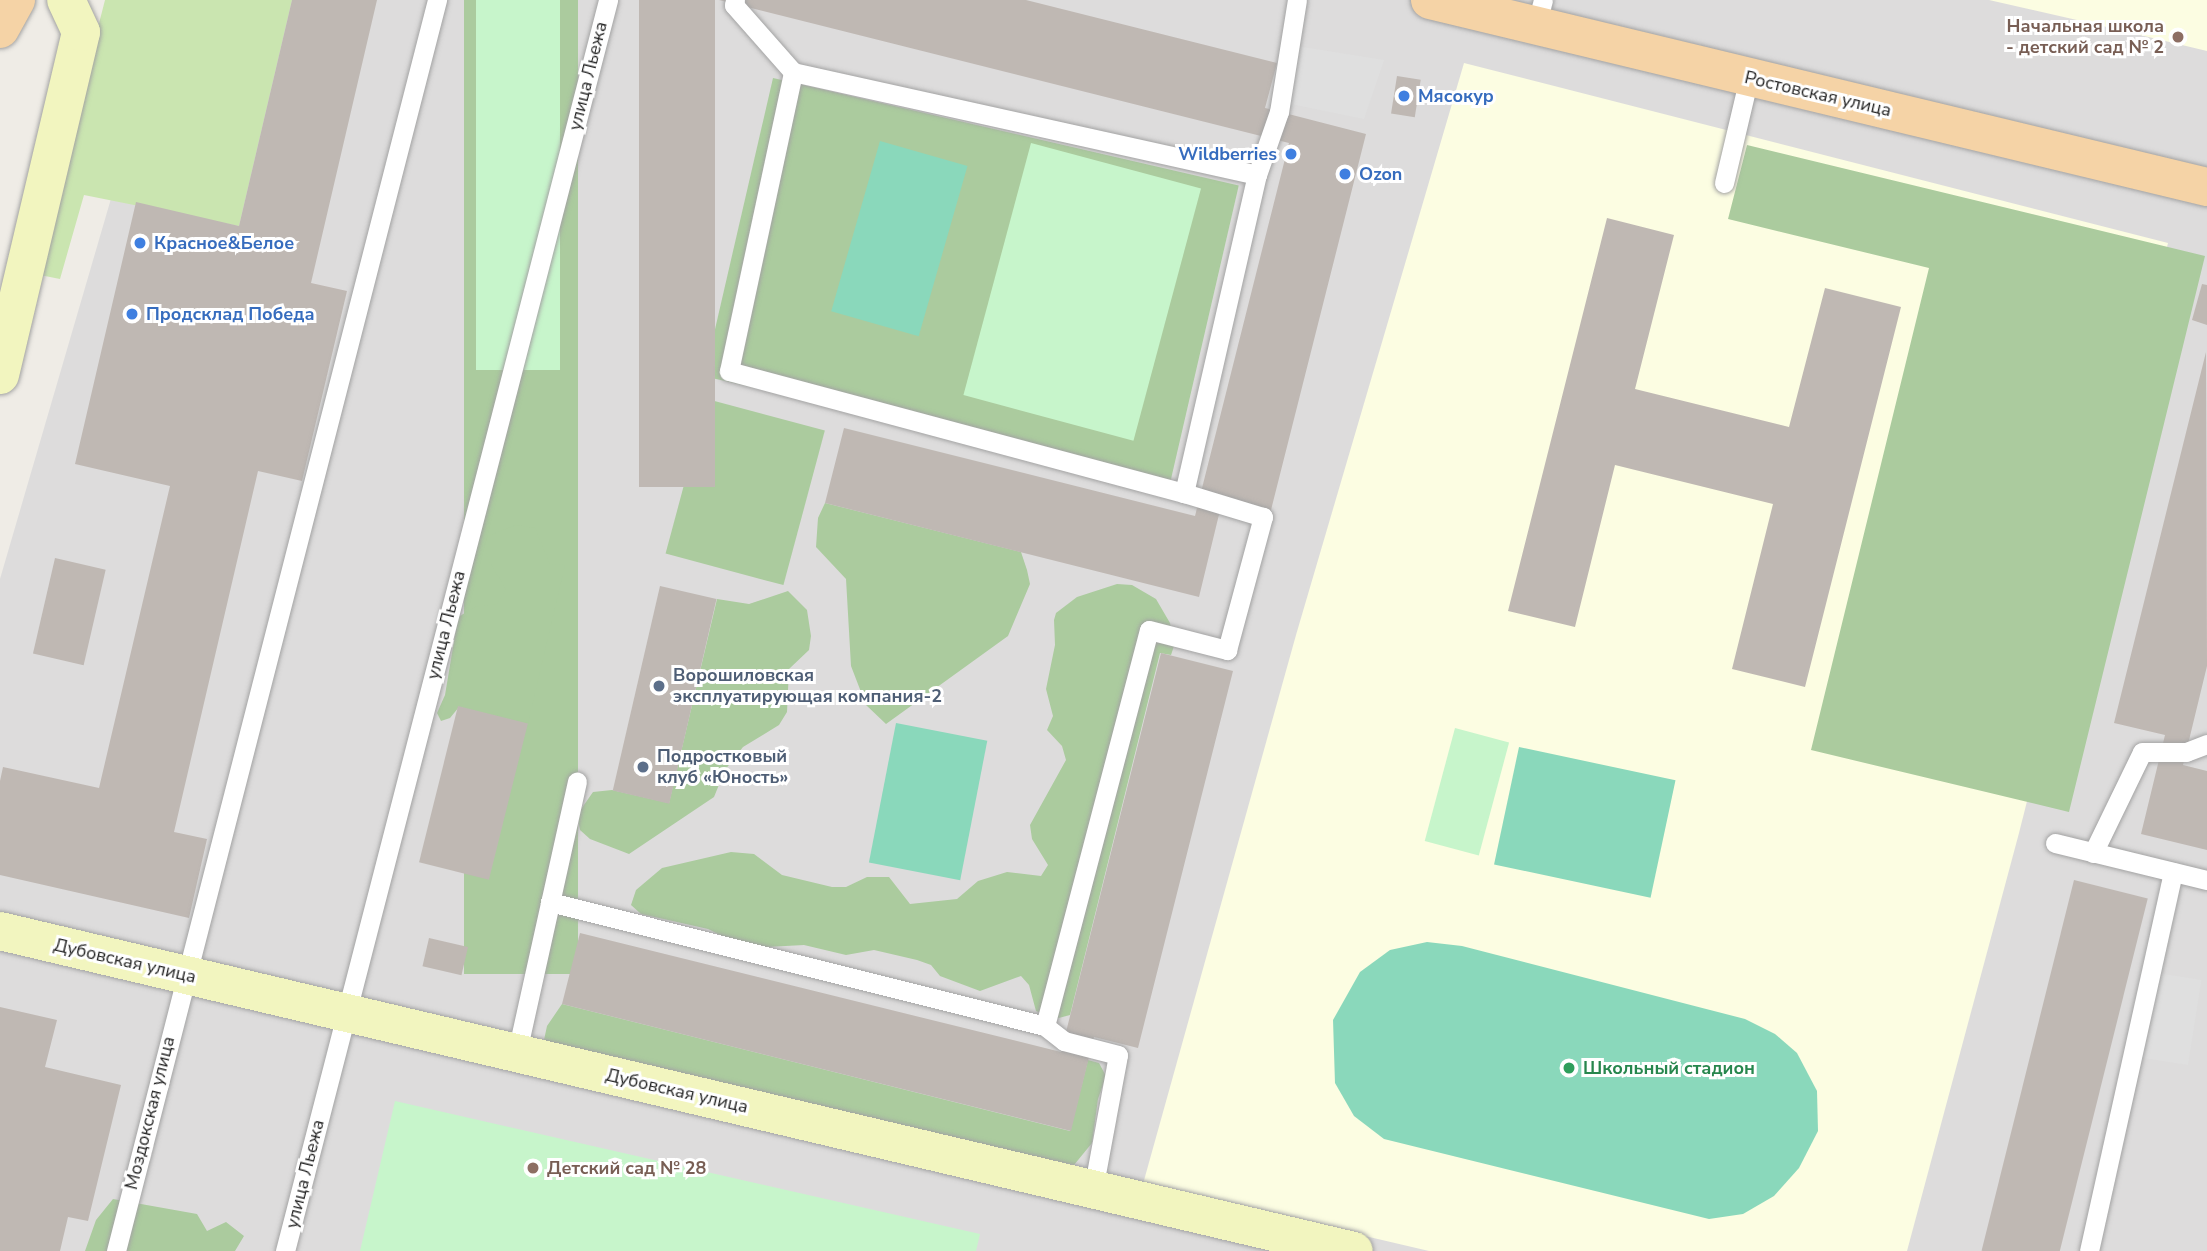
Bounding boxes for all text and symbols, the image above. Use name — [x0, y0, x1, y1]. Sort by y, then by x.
place label: Начальная школа - детский сад № 2 — [2006, 16, 2164, 58]
street label: улица Льежа — [564, 19, 612, 133]
marker: Начальная школа - детский сад № 2 — [2170, 29, 2186, 45]
street label: Ростовская улица — [1742, 67, 1894, 121]
place label: Мясокур — [1418, 85, 1494, 107]
marker: Мясокур — [1396, 88, 1412, 104]
place label: Wildberries — [1178, 143, 1277, 165]
marker: Wildberries — [1283, 146, 1299, 162]
place label: Ozon — [1359, 163, 1402, 185]
marker: Ozon — [1337, 166, 1353, 182]
place label: Красное&Белое — [154, 232, 294, 254]
marker: Красное&Белое — [132, 235, 148, 251]
place label: Продсклад Победа — [146, 303, 315, 325]
marker: Продсклад Победа — [124, 306, 140, 322]
street label: улица Льежа — [422, 568, 470, 682]
place label: Ворошиловская эксплуатирующая компания-2 — [673, 665, 942, 708]
marker: Ворошиловская эксплуатирующая компания-2 — [651, 678, 667, 694]
place label: Подростковый клуб «Юность» — [657, 746, 788, 788]
marker: Подростковый клуб «Юность» — [635, 759, 651, 775]
street label: Дубовская улица — [52, 934, 198, 988]
street label: Моздокская улица — [121, 1034, 179, 1192]
place label: Школьный стадион — [1583, 1057, 1755, 1079]
marker: Школьный стадион — [1561, 1060, 1577, 1076]
street label: Дубовская улица — [604, 1064, 750, 1118]
street label: улица Льежа — [281, 1117, 329, 1231]
place label: Детский сад № 28 — [547, 1157, 706, 1179]
marker: Детский сад № 28 — [525, 1160, 541, 1176]

